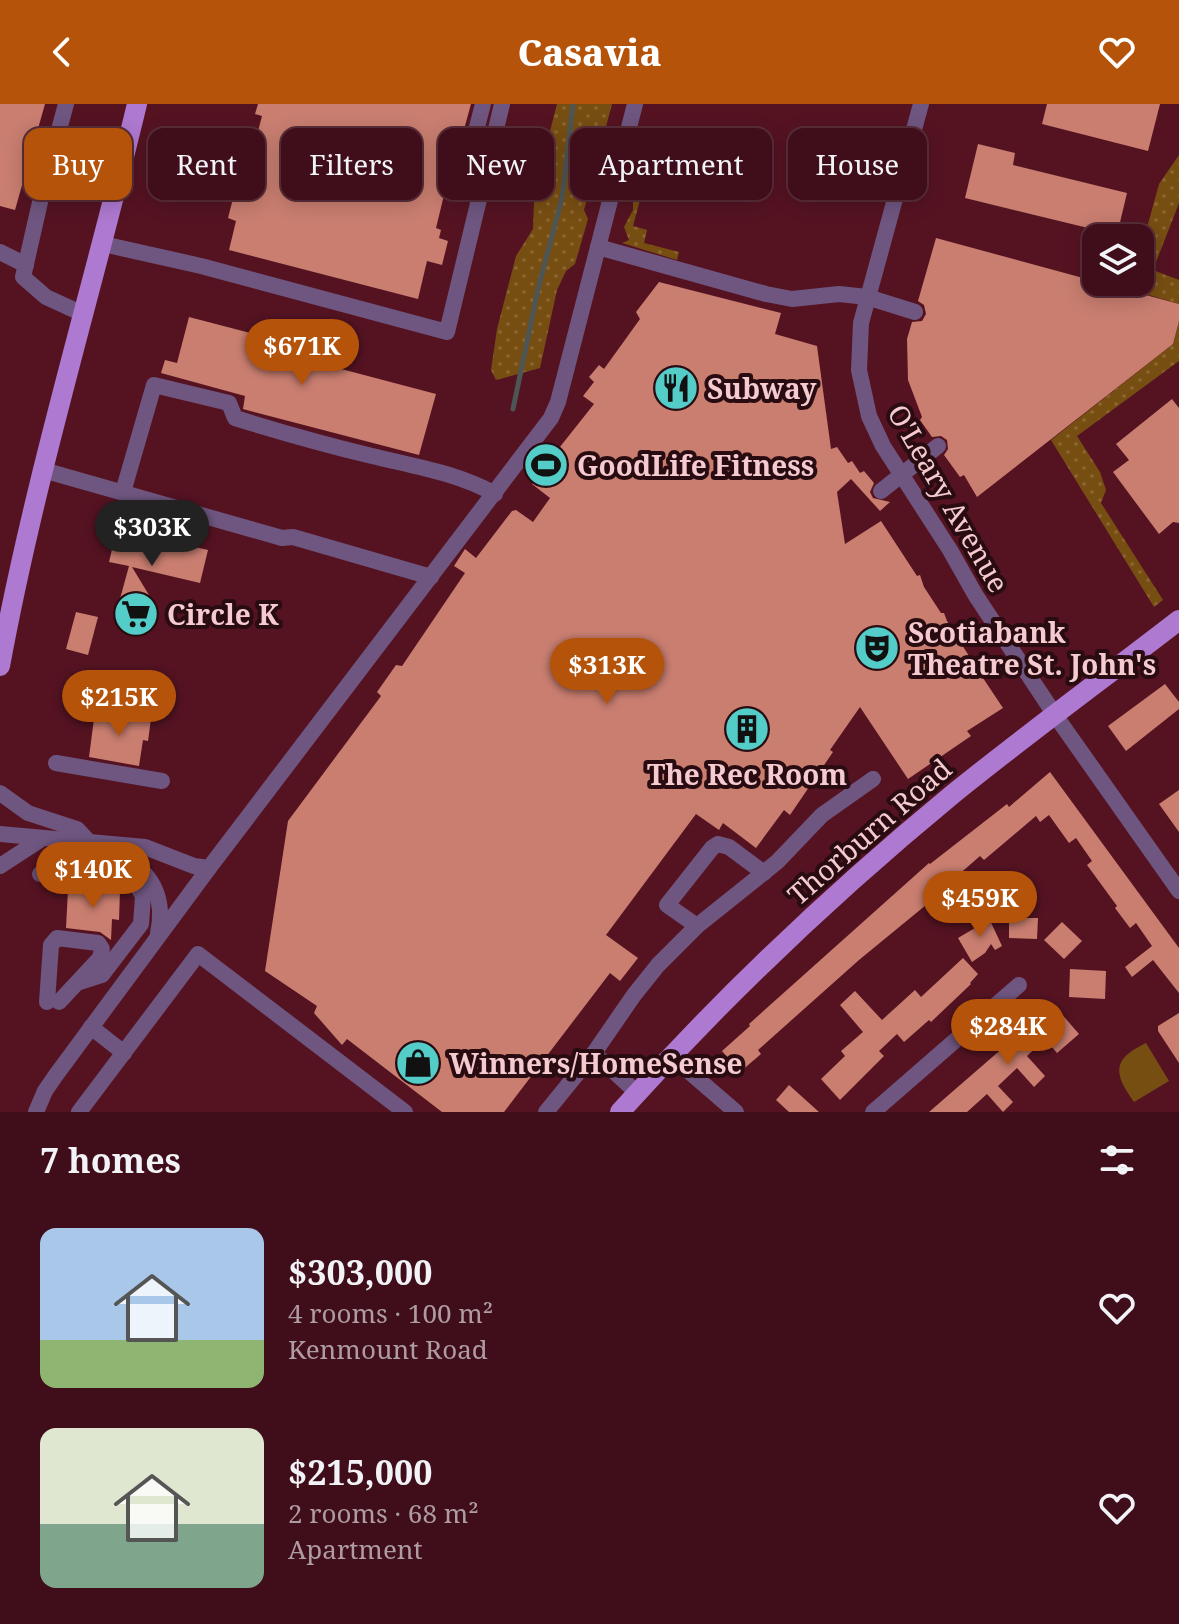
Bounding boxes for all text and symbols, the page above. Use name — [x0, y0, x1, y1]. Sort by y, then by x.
text: Casavia — [517, 28, 662, 77]
icon: back — [40, 30, 84, 74]
icon: heart — [1095, 30, 1139, 74]
chip: Buy — [24, 128, 132, 200]
chip: Rent — [148, 128, 265, 200]
chip: Filters — [281, 128, 422, 200]
chip: New — [438, 128, 554, 200]
chip: Apartment — [570, 128, 772, 200]
chip: House — [788, 128, 927, 200]
map controls — [1082, 224, 1154, 296]
button: layers — [1082, 224, 1154, 296]
pin: $671K — [246, 319, 358, 387]
text: $671K — [263, 327, 341, 363]
restaurant icon: Subway — [652, 364, 700, 412]
place label: Subway — [707, 369, 817, 407]
street label: O'Leary Avenue — [880, 397, 1018, 599]
sports icon: GoodLife Fitness — [522, 441, 570, 489]
place label: GoodLife Fitness — [577, 446, 814, 484]
pin: $303K — [96, 500, 208, 568]
text: $303K — [113, 508, 191, 544]
supermarket icon: Circle K — [112, 590, 160, 638]
place label: Circle K — [167, 595, 279, 633]
place label: Scotiabank Theatre St. John's — [908, 613, 1156, 683]
theatre icon: Scotiabank Theatre St. John's — [853, 624, 901, 672]
pin: $313K — [551, 638, 663, 706]
text: $313K — [568, 646, 646, 682]
pin: $215K — [63, 670, 175, 738]
text: $215K — [80, 678, 158, 714]
building icon: The Rec Room — [723, 705, 771, 753]
street label: Thorburn Road — [779, 749, 959, 913]
place label: The Rec Room — [647, 755, 847, 793]
pin: $140K — [37, 842, 149, 910]
text: $140K — [54, 850, 132, 886]
pin: $459K — [924, 871, 1036, 939]
text: $459K — [941, 879, 1019, 915]
pin: $284K — [952, 999, 1064, 1067]
text: $284K — [969, 1007, 1047, 1043]
shop icon: Winners/HomeSense — [394, 1039, 442, 1087]
place label: Winners/HomeSense — [449, 1044, 742, 1082]
text: 7 homes — [40, 1137, 181, 1183]
icon: filters — [1095, 1138, 1139, 1182]
text: $303,000 — [288, 1249, 432, 1295]
icon: home — [104, 1260, 200, 1356]
icon: heart — [1095, 1286, 1139, 1330]
text: 4 rooms · 100 m² — [288, 1295, 493, 1331]
text: Kenmount Road — [288, 1331, 488, 1367]
text: $215,000 — [288, 1449, 432, 1495]
icon: home — [104, 1460, 200, 1556]
icon: heart — [1095, 1486, 1139, 1530]
text: 2 rooms · 68 m² — [288, 1495, 479, 1531]
text: Apartment — [288, 1531, 423, 1567]

